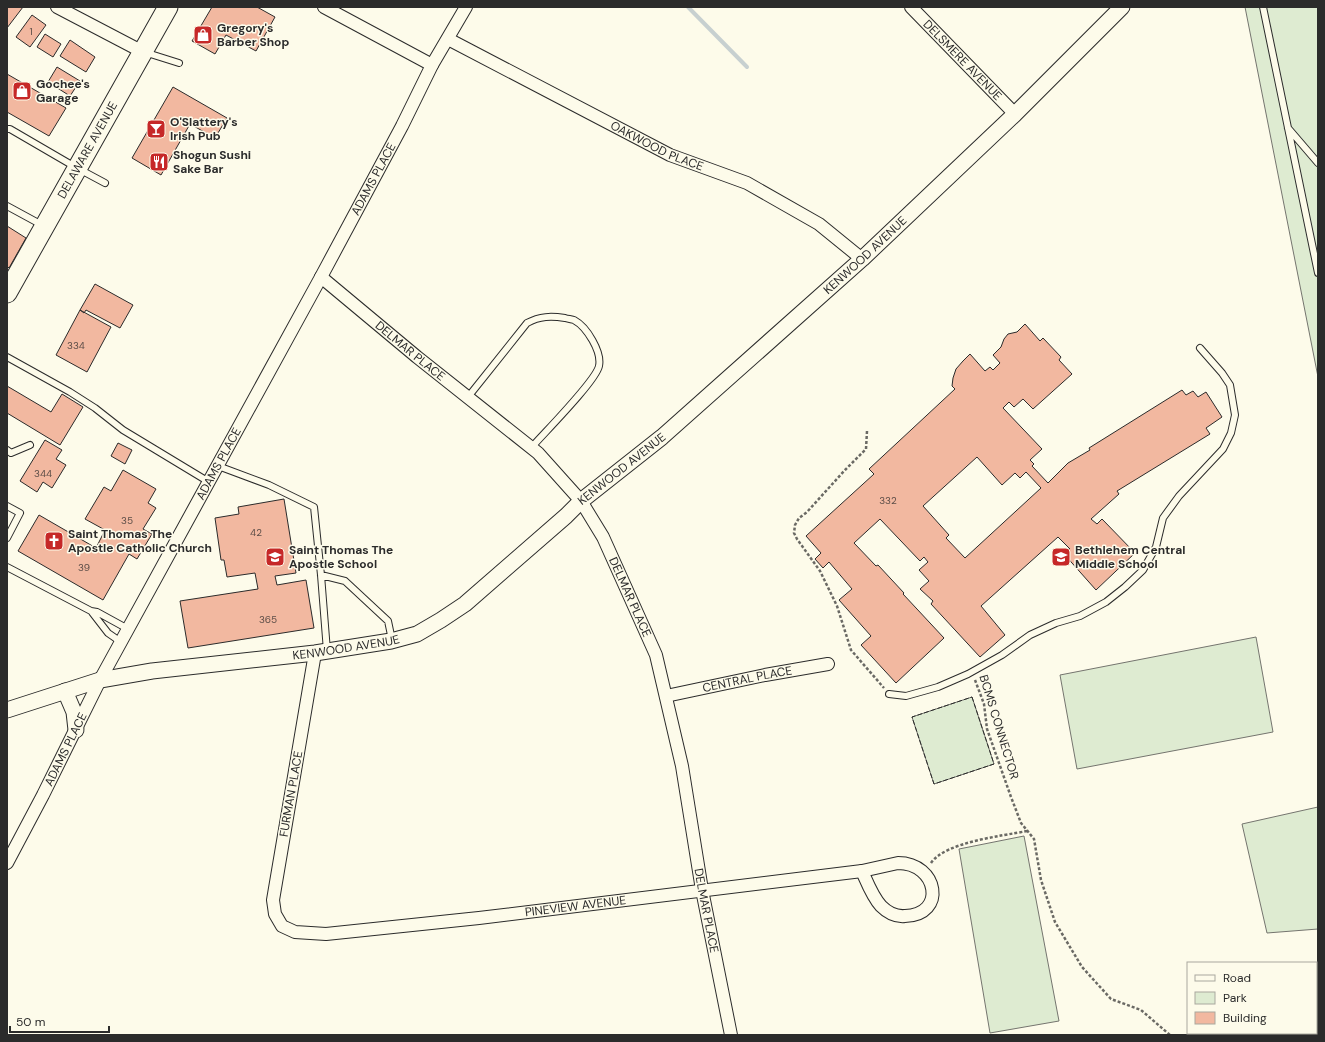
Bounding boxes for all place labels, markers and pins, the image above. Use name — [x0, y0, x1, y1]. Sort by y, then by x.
place label: Gregory's Barber Shop — [217, 20, 289, 50]
shop icon: Gregory's Barber Shop — [192, 24, 214, 46]
place label: Gochee's Garage — [36, 76, 90, 106]
shop icon: Gochee's Garage — [11, 80, 33, 102]
place label: O'Slattery's Irish Pub — [170, 114, 238, 144]
bar icon: O'Slattery's Irish Pub — [145, 118, 167, 140]
place label: Shogun Sushi Sake Bar — [173, 147, 251, 177]
restaurant icon: Shogun Sushi Sake Bar — [148, 151, 170, 173]
place label: Saint Thomas The Apostle Catholic Church — [68, 526, 212, 556]
church icon: Saint Thomas The Apostle Catholic Church — [43, 530, 65, 552]
place label: Saint Thomas The Apostle School — [289, 542, 393, 572]
place label: Bethlehem Central Middle School — [1075, 542, 1185, 572]
school or university icon: Saint Thomas The Apostle School — [264, 546, 286, 568]
school or university icon: Bethlehem Central Middle School — [1050, 546, 1072, 568]

